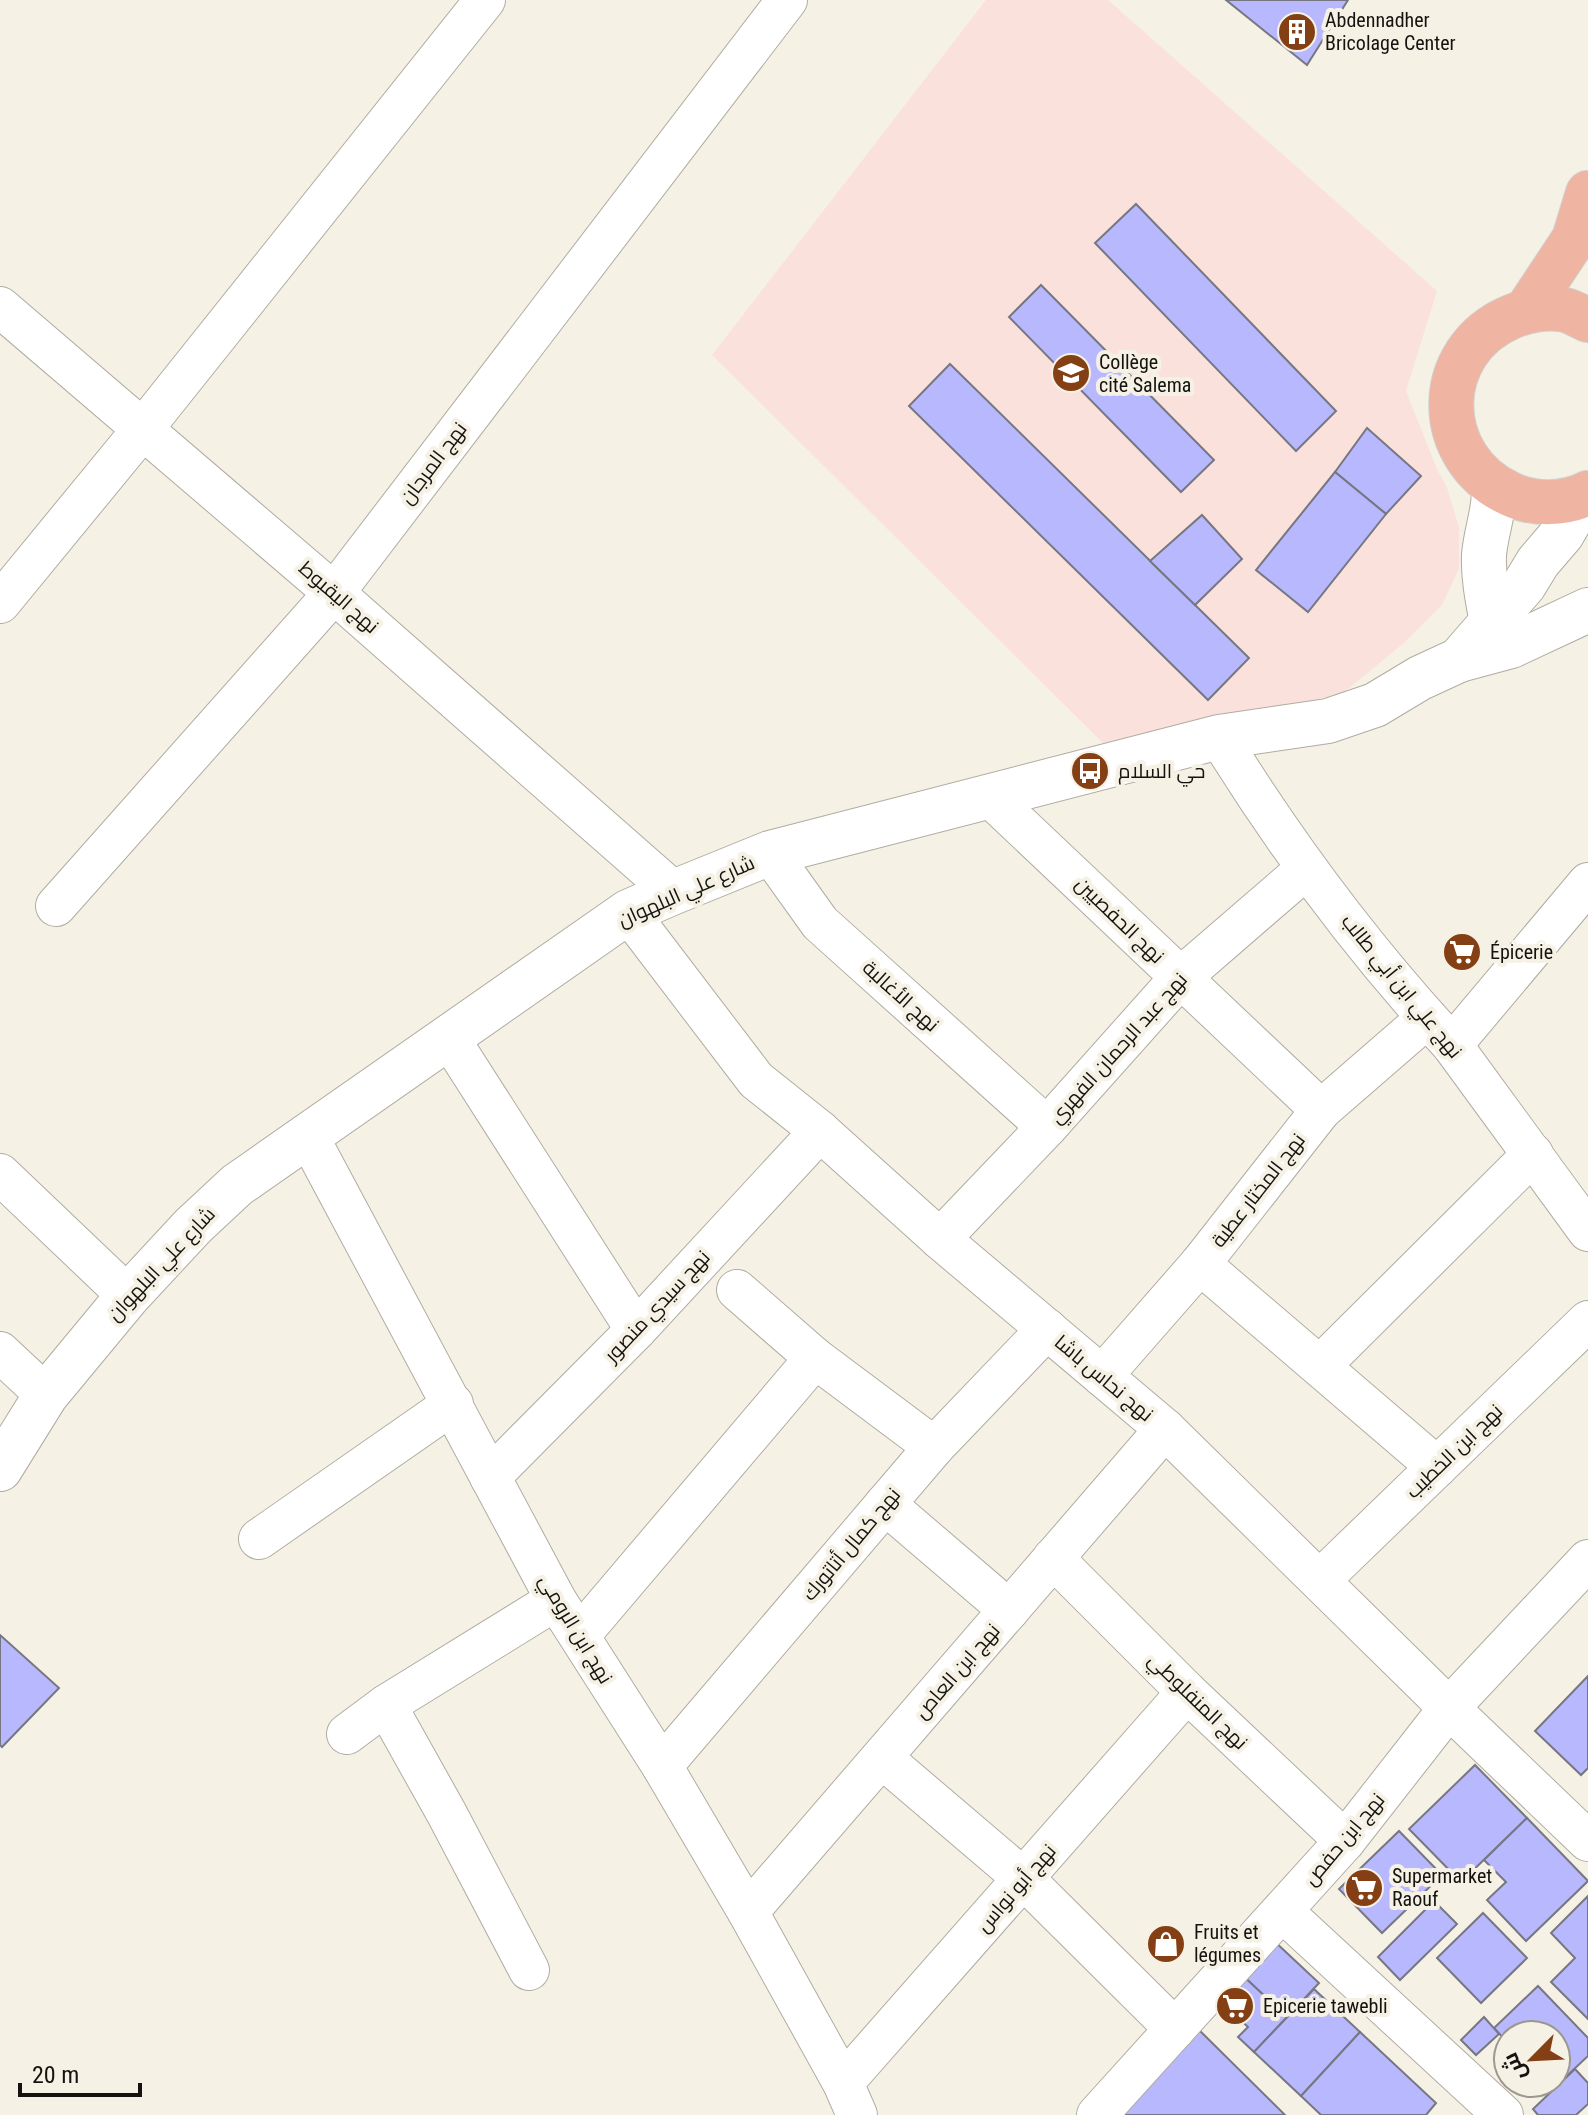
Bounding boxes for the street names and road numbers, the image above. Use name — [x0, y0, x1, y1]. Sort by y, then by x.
street label: نهج المرجان — [394, 417, 473, 510]
street label: نهج اليقبوط — [293, 556, 384, 640]
street label: شارع علي البلهوان — [614, 850, 760, 936]
street label: نهج الحفصيين — [1069, 872, 1169, 970]
street label: نهج علي ابن أبي طالب — [1334, 909, 1467, 1065]
street label: نهج الأغالبة — [856, 955, 944, 1038]
street label: نهج عبد الرحمان الفهري — [1044, 968, 1195, 1131]
street label: نهج المختار عطية — [1206, 1128, 1312, 1253]
street label: شارع علي البلهوان — [102, 1202, 223, 1329]
street label: نهج سيدي منصور — [598, 1245, 718, 1370]
street label: نهج نحاس باشا — [1048, 1330, 1158, 1428]
street label: نهج ابن الخطيب — [1401, 1399, 1509, 1505]
street label: نهج كمال أتاتورك — [797, 1483, 907, 1607]
street label: نهج ابن الرومي — [531, 1570, 618, 1690]
street label: نهج ابن العاص — [909, 1618, 1006, 1725]
street label: نهج المنفلوطي — [1140, 1648, 1253, 1757]
street label: نهج ابن حفص — [1298, 1788, 1391, 1891]
street label: نهج أبو نواس — [971, 1839, 1062, 1938]

